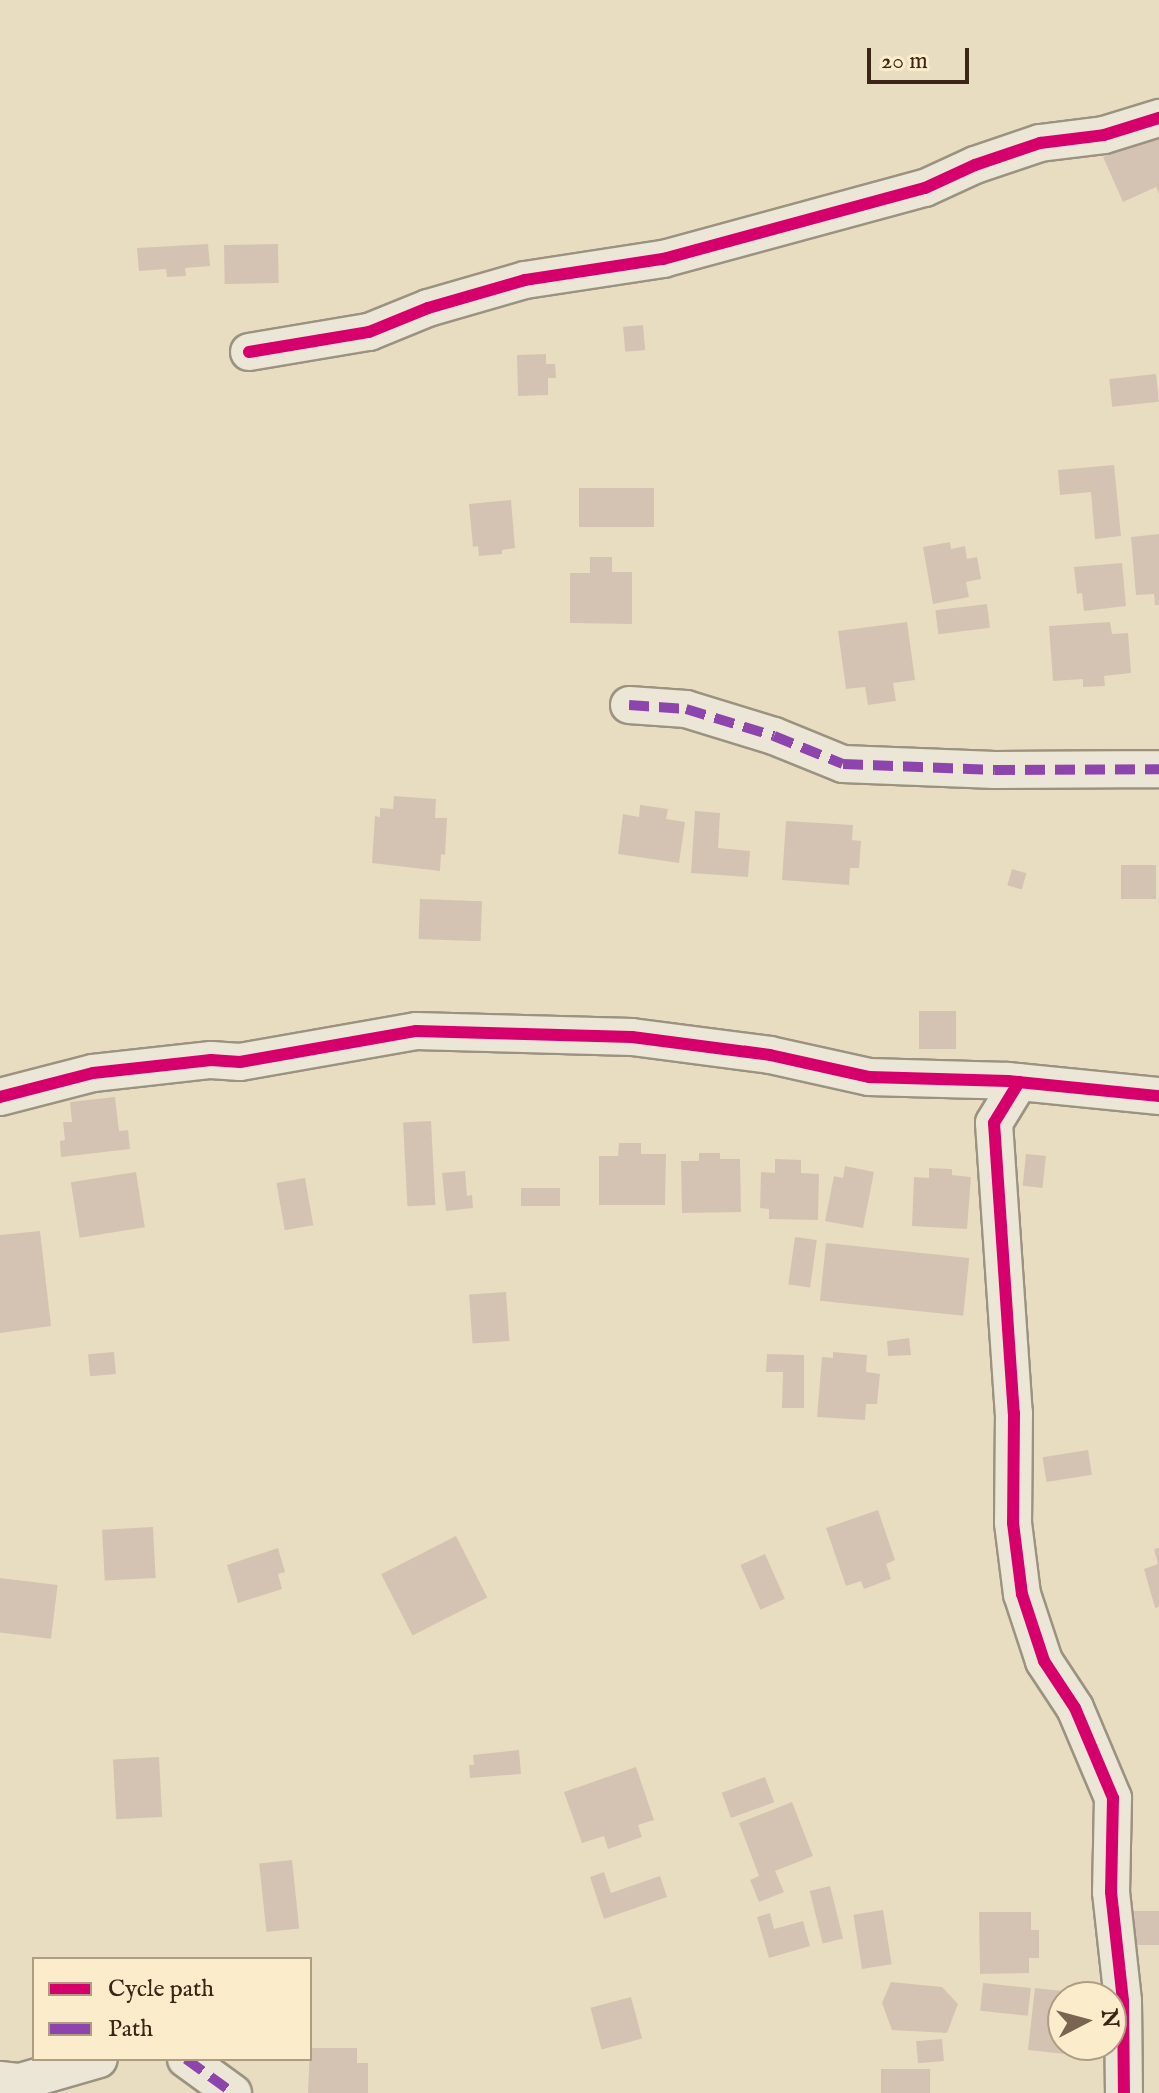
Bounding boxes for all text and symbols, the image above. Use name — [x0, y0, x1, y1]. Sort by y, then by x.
scale bar — [871, 32, 973, 82]
text: 20 m — [881, 46, 928, 77]
legend — [32, 1957, 312, 2061]
text: Cycle path — [108, 1974, 214, 2005]
north arrow — [1047, 1981, 1127, 2061]
text: N — [1094, 2008, 1124, 2030]
text: Path — [108, 2014, 153, 2045]

